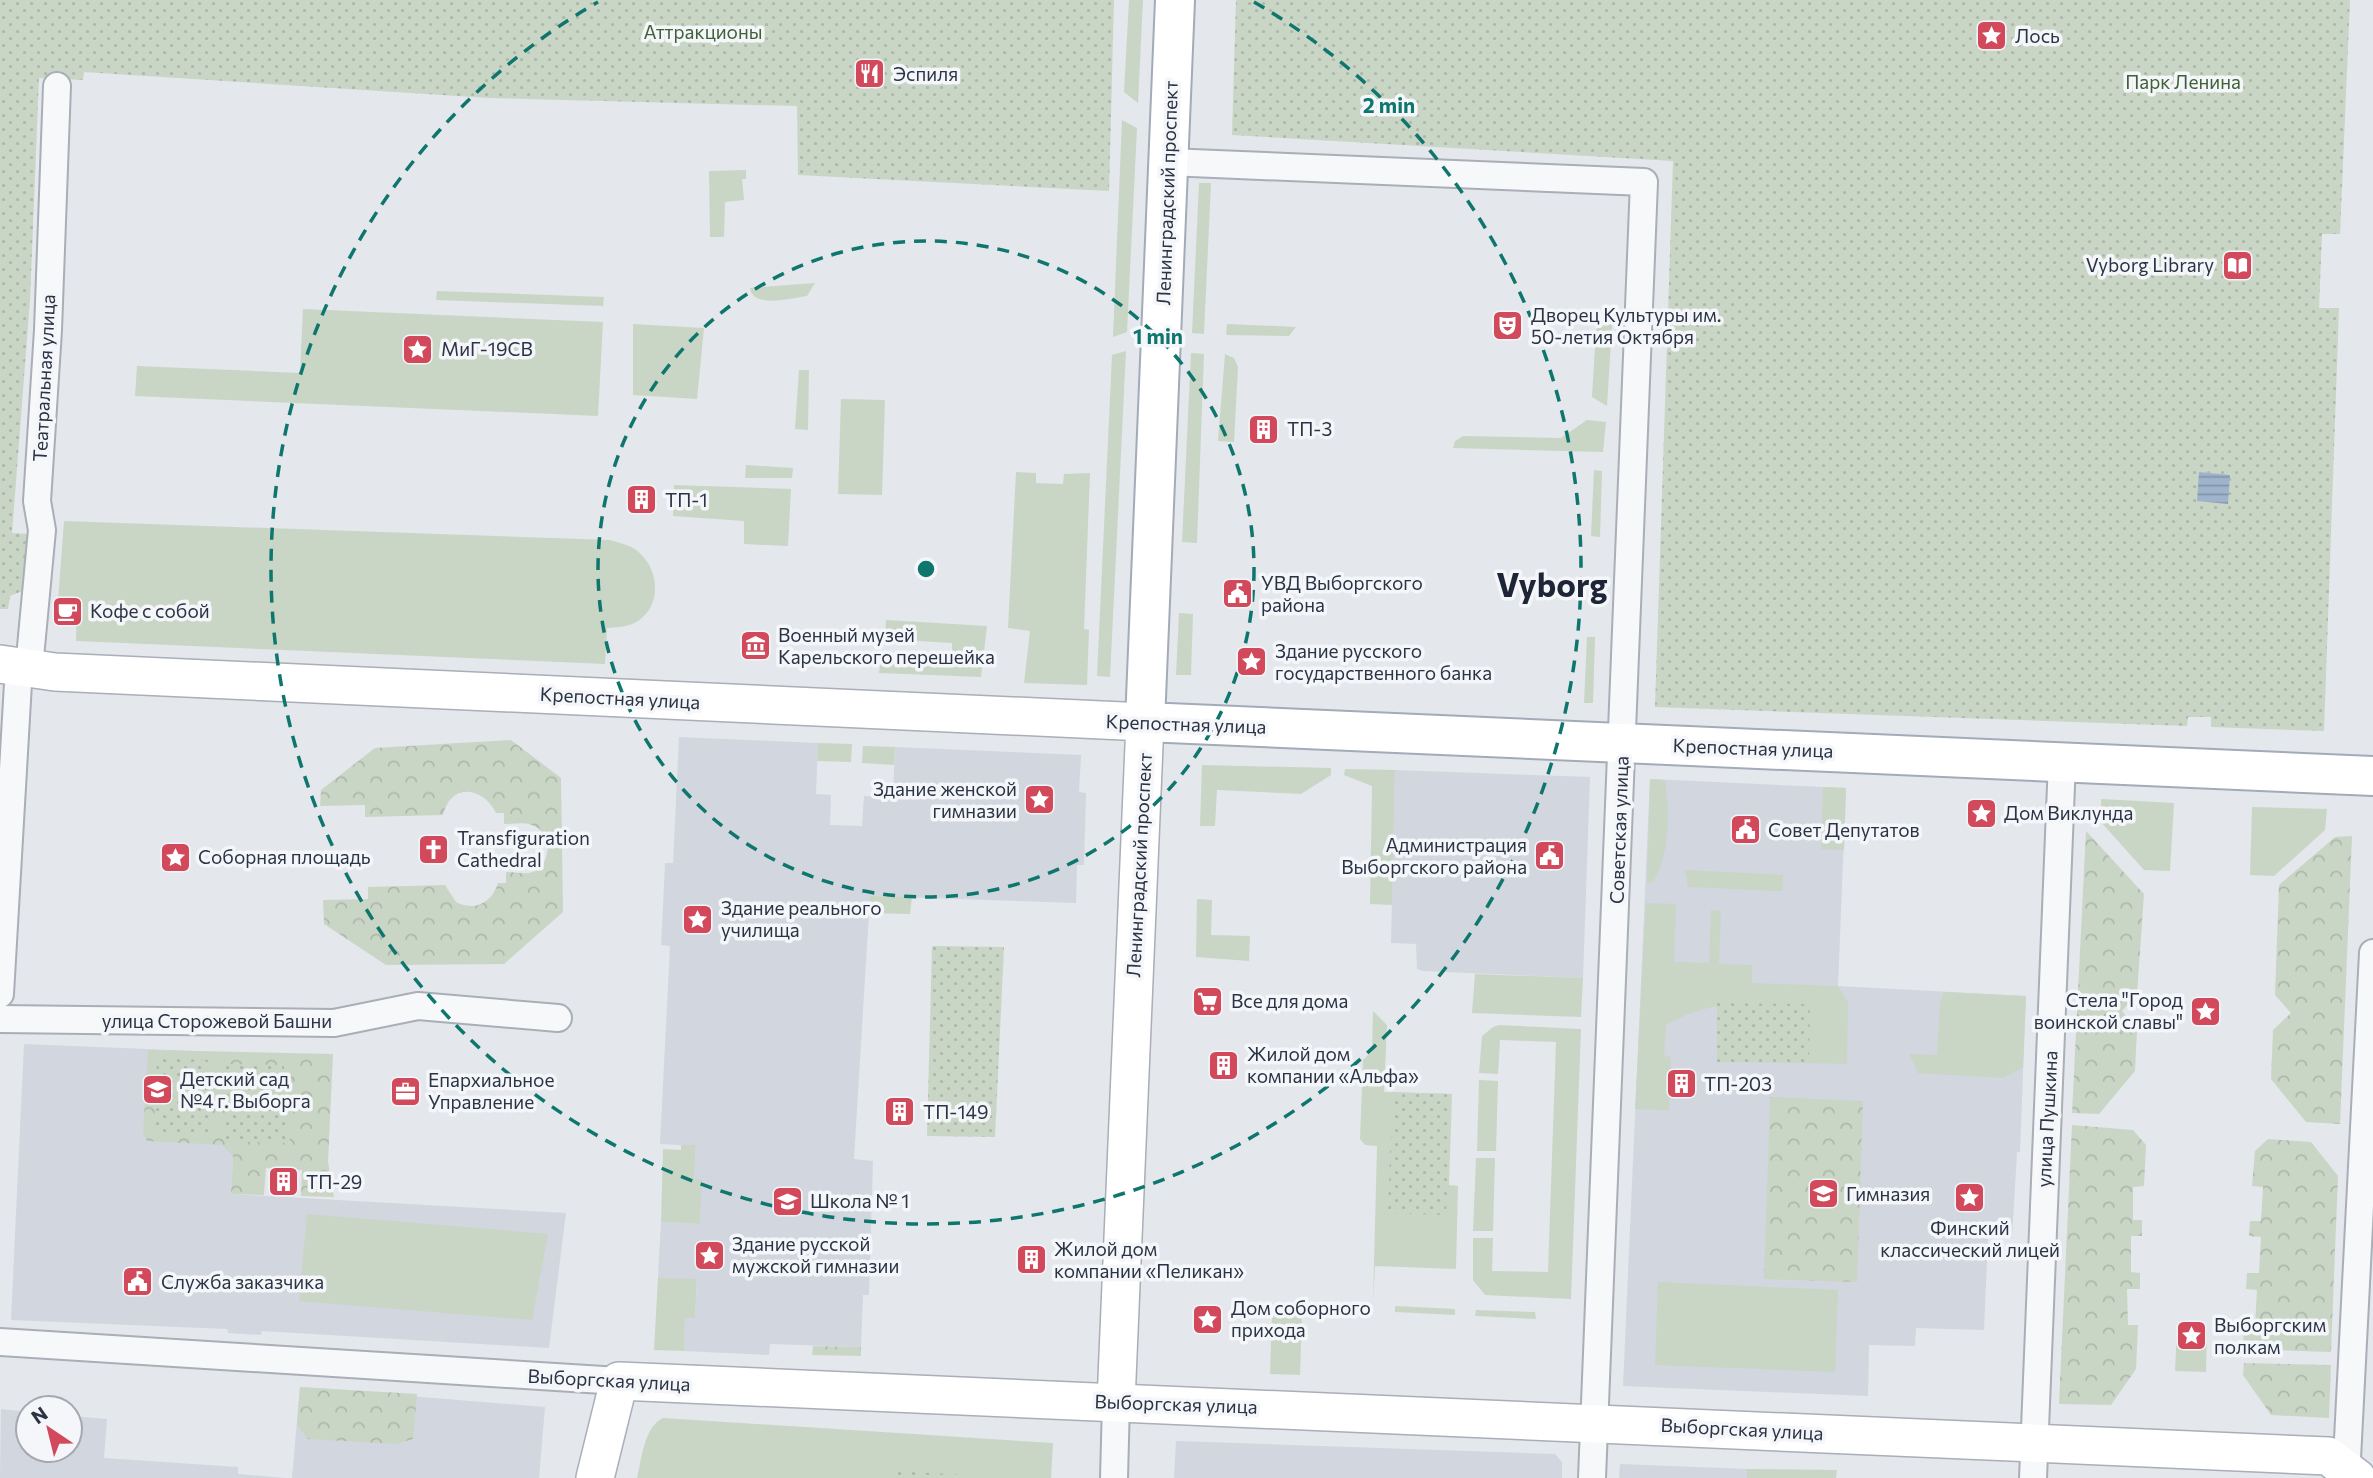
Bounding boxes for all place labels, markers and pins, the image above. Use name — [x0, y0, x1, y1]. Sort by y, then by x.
place icon: Лось — [1975, 19, 2009, 53]
place label: Лось — [2015, 24, 2060, 47]
restaurant icon: Эспиля — [853, 57, 887, 91]
place label: Эспиля — [893, 62, 958, 85]
library icon: Vyborg Library — [2220, 248, 2254, 282]
place label: Vyborg Library — [2086, 253, 2214, 276]
place label: Дворец Культуры им. 50-летия Октября — [1531, 303, 1721, 348]
theatre icon: Дворец Культуры им. 50-летия Октября — [1491, 309, 1525, 343]
place icon: МиГ-19СВ — [401, 332, 435, 366]
place label: МиГ-19СВ — [441, 337, 533, 360]
building icon: ТП-3 — [1247, 412, 1281, 446]
place label: ТП-3 — [1287, 417, 1332, 440]
building icon: ТП-1 — [625, 483, 659, 517]
place label: ТП-1 — [665, 488, 708, 511]
centre of rings — [914, 557, 938, 581]
place label: УВД Выборгского района — [1261, 571, 1423, 616]
public building icon: УВД Выборгского района — [1221, 577, 1255, 611]
cafe icon: Кофе с собой — [50, 594, 84, 628]
place label: Кофе с собой — [90, 599, 210, 622]
place label: Военный музей Карельского перешейка — [778, 623, 995, 668]
museum icon: Военный музей Карельского перешейка — [738, 629, 772, 663]
place label: Здание русского государственного банка — [1275, 639, 1492, 684]
place icon: Здание русского государственного банка — [1235, 645, 1269, 679]
place label: Здание женской гимназии — [873, 777, 1017, 822]
place icon: Здание женской гимназии — [1023, 783, 1057, 817]
place icon: Дом Виклунда — [1964, 796, 1998, 830]
place label: Дом Виклунда — [2004, 801, 2133, 824]
public building icon: Совет Депутатов — [1728, 813, 1762, 847]
place label: Совет Депутатов — [1768, 818, 1920, 841]
place label: Transfiguration Cathedral — [457, 826, 590, 871]
church icon: Transfiguration Cathedral — [417, 832, 451, 866]
place label: Администрация Выборгского района — [1341, 833, 1527, 878]
public building icon: Администрация Выборгского района — [1533, 839, 1567, 873]
place icon: Соборная площадь — [158, 840, 192, 874]
place label: Соборная площадь — [198, 845, 371, 868]
place label: Здание реального училища — [721, 896, 882, 941]
place icon: Здание реального училища — [681, 902, 715, 936]
supermarket icon: Все для дома — [1191, 984, 1225, 1018]
place label: Стела "Город воинской славы" — [2034, 988, 2183, 1033]
place label: Все для дома — [1231, 989, 1348, 1012]
place icon: Стела "Город воинской славы" — [2189, 994, 2223, 1028]
place label: Жилой дом компании «Альфа» — [1247, 1042, 1419, 1087]
building icon: Жилой дом компании «Альфа» — [1207, 1048, 1241, 1082]
place label: Детский сад №4 г. Выборга — [180, 1067, 311, 1112]
building icon: ТП-203 — [1664, 1067, 1698, 1101]
place label: Епархиальное Управление — [428, 1068, 554, 1113]
place label: ТП-203 — [1704, 1072, 1772, 1095]
school or university icon: Детский сад №4 г. Выборга — [140, 1073, 174, 1107]
office icon: Епархиальное Управление — [388, 1074, 422, 1108]
building icon: ТП-149 — [883, 1095, 917, 1129]
place label: ТП-149 — [923, 1100, 988, 1123]
building icon: ТП-29 — [266, 1165, 300, 1199]
place label: ТП-29 — [306, 1170, 362, 1193]
school or university icon: Гимназия — [1806, 1177, 1840, 1211]
place icon: Финский классический лицей — [1953, 1180, 1987, 1214]
place label: Гимназия — [1846, 1182, 1930, 1205]
school or university icon: Школа № 1 — [770, 1184, 804, 1218]
place label: Школа № 1 — [810, 1189, 909, 1212]
place label: Финский классический лицей — [1880, 1216, 2060, 1261]
place label: Здание русской мужской гимназии — [732, 1232, 899, 1277]
place label: Жилой дом компании «Пеликан» — [1054, 1237, 1244, 1282]
place icon: Здание русской мужской гимназии — [692, 1238, 726, 1272]
building icon: Жилой дом компании «Пеликан» — [1014, 1243, 1048, 1277]
public building icon: Служба заказчика — [121, 1265, 155, 1299]
place label: Служба заказчика — [161, 1270, 324, 1293]
place label: Дом соборного прихода — [1231, 1296, 1371, 1341]
place icon: Дом соборного прихода — [1191, 1302, 1225, 1336]
place label: Выборгским полкам — [2214, 1313, 2326, 1358]
place icon: Выборгским полкам — [2174, 1319, 2208, 1353]

